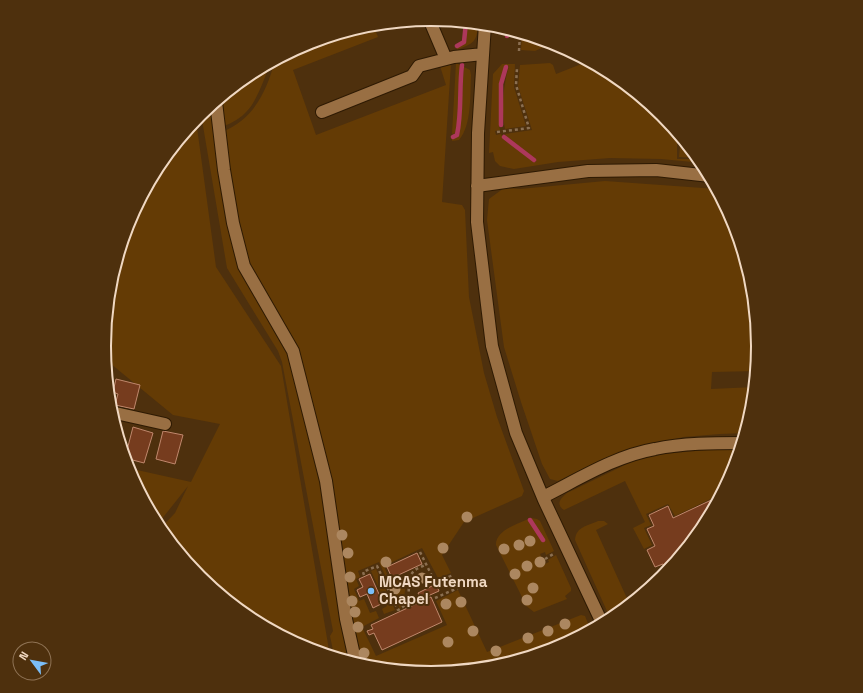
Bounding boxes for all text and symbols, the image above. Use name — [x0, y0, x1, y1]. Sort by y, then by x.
place label: MCAS Futenma Chapel — [379, 572, 488, 608]
marker: MCAS Futenma Chapel — [366, 586, 376, 596]
north arrow — [12, 641, 52, 681]
text: N — [16, 649, 31, 663]

